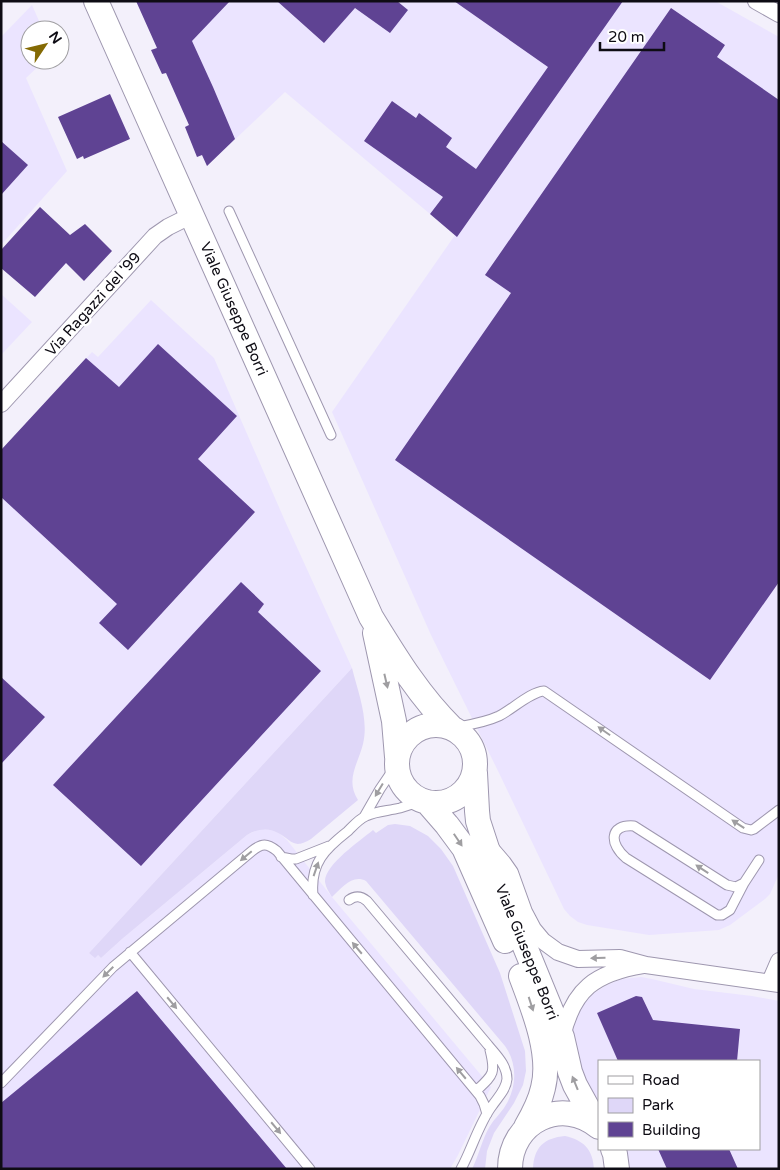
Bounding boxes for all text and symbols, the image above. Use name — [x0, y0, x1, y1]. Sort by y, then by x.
north arrow — [20, 20, 70, 70]
scale bar — [600, 20, 664, 52]
text: N — [45, 28, 65, 47]
text: 20 m — [608, 28, 645, 46]
street label: Viale Giuseppe Borri — [196, 239, 272, 379]
street label: Via Ragazzi del '99 — [42, 248, 144, 360]
one-way arrow — [382, 674, 390, 689]
one-way arrow — [597, 726, 611, 736]
one-way arrow — [375, 783, 384, 796]
one-way arrow — [731, 819, 745, 828]
one-way arrow — [453, 833, 463, 846]
one-way arrow — [239, 850, 252, 861]
one-way arrow — [312, 861, 320, 876]
one-way arrow — [695, 864, 708, 874]
street label: Viale Giuseppe Borri — [492, 882, 562, 1022]
one-way arrow — [352, 942, 363, 955]
one-way arrow — [590, 955, 606, 963]
one-way arrow — [102, 965, 114, 977]
one-way arrow — [167, 996, 178, 1009]
one-way arrow — [527, 997, 535, 1012]
legend — [598, 1060, 760, 1150]
one-way arrow — [455, 1068, 467, 1080]
text: Road — [642, 1071, 680, 1089]
one-way arrow — [570, 1076, 578, 1090]
text: Park — [642, 1096, 674, 1114]
one-way arrow — [270, 1121, 282, 1133]
text: Building — [642, 1121, 701, 1139]

